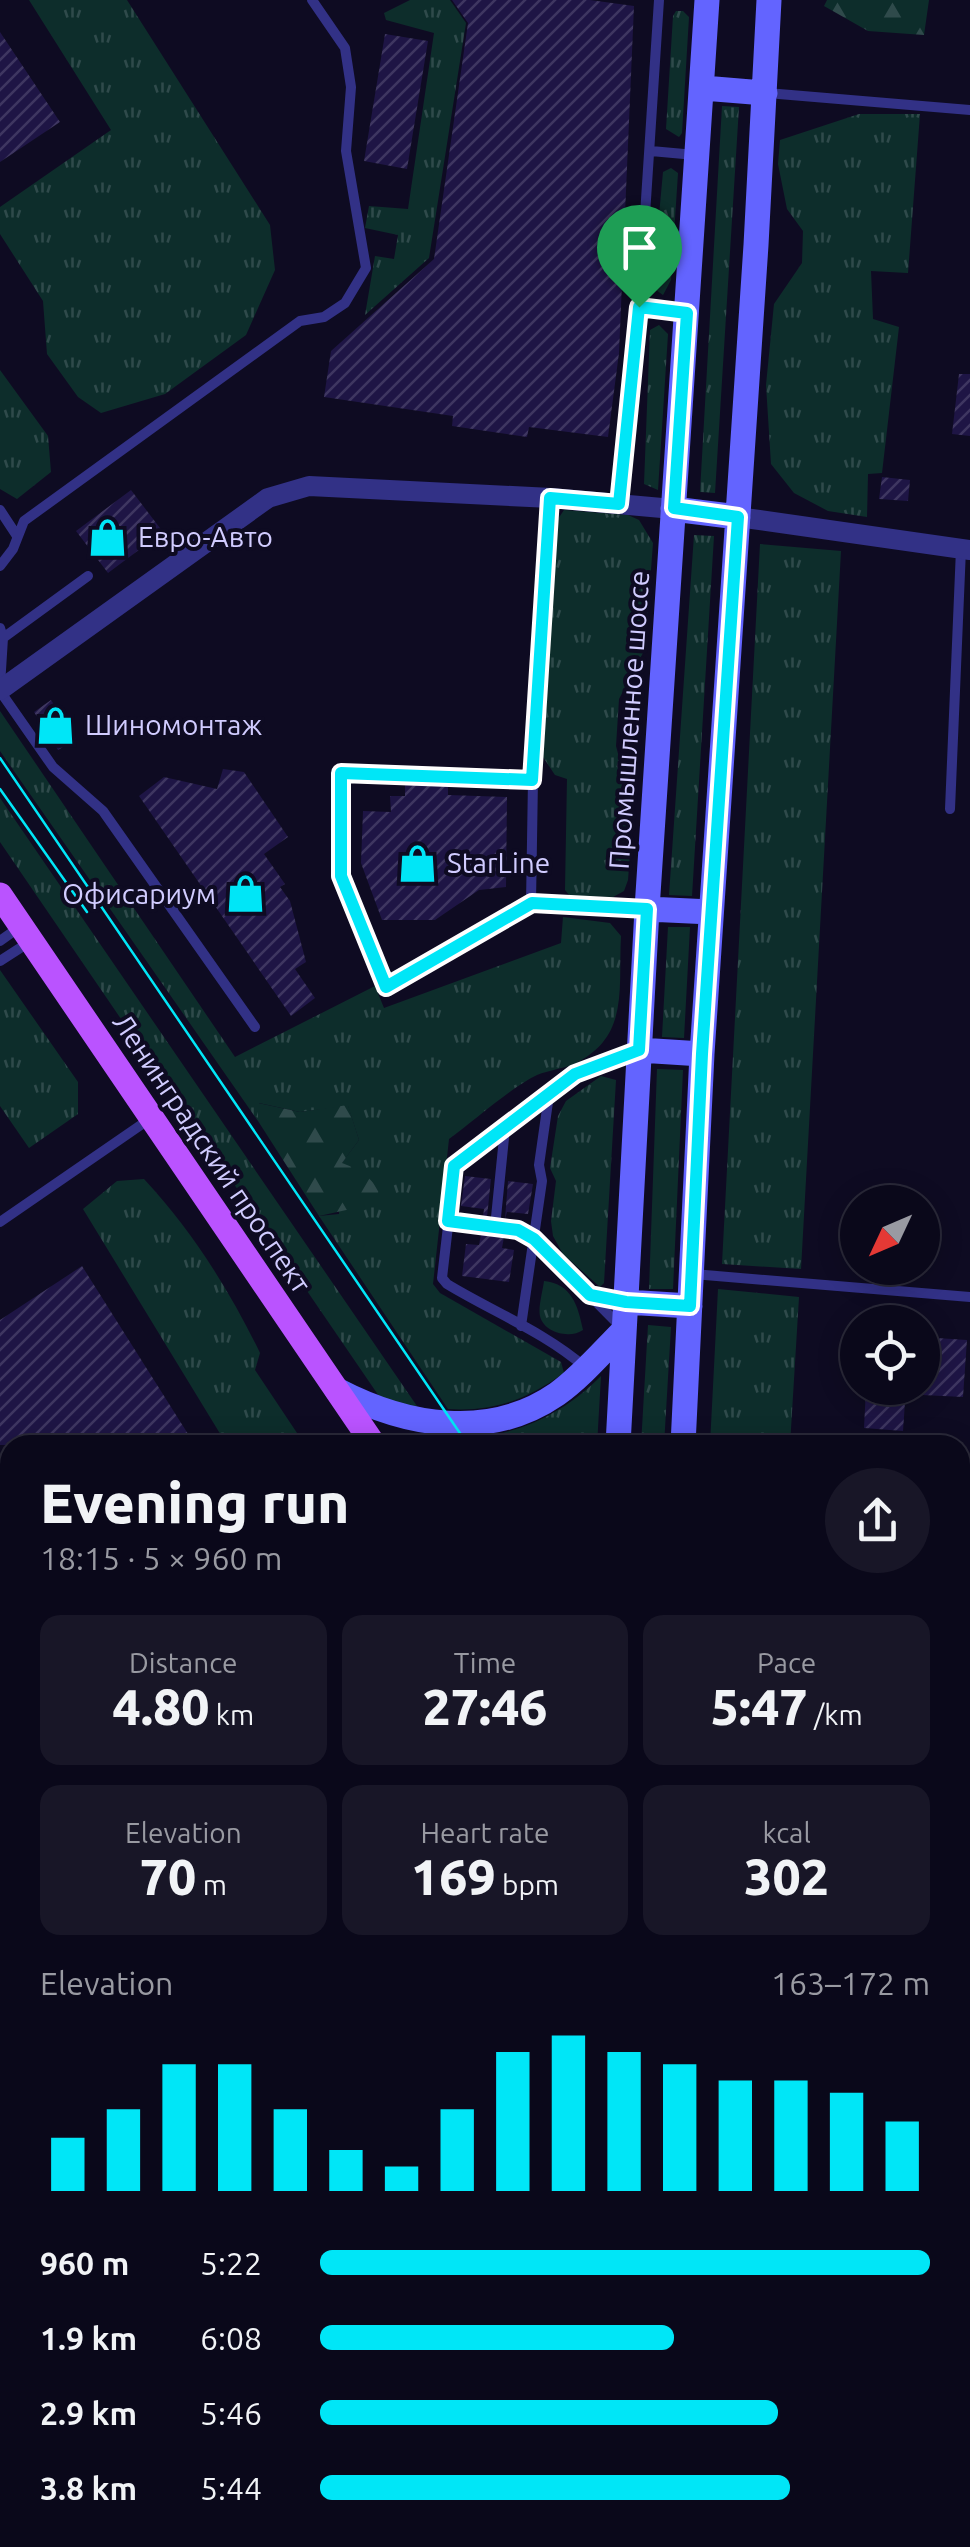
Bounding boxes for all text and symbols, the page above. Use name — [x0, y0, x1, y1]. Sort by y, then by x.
pin — [597, 205, 682, 308]
icon: arrive — [612, 220, 667, 275]
shop icon: Евро-Авто — [87, 516, 129, 558]
place label: Евро-Авто — [138, 521, 273, 552]
street label: Промышленное шоссе — [603, 570, 654, 870]
shop icon: Шиномонтаж — [34, 704, 76, 746]
place label: Шиномонтаж — [85, 709, 262, 740]
shop icon: StarLine — [396, 842, 438, 884]
place label: StarLine — [447, 847, 550, 878]
shop icon: Офисариум — [225, 873, 267, 915]
place label: Офисариум — [62, 878, 216, 909]
street label: Ленинградский проспект — [107, 1007, 318, 1299]
north arrow — [840, 1185, 940, 1285]
map controls — [840, 1185, 940, 1405]
button: locate — [840, 1305, 940, 1405]
button: share — [825, 1468, 930, 1573]
text: Evening run — [40, 1472, 350, 1533]
text: 18:15 · 5 × 960 m — [40, 1540, 282, 1576]
text: Distance — [129, 1647, 238, 1678]
text: Time — [454, 1647, 516, 1678]
text: Pace — [757, 1647, 816, 1678]
text: 4.80 — [113, 1678, 209, 1734]
text: 27:46 — [422, 1678, 548, 1734]
text: 5:47 — [711, 1678, 808, 1734]
text: km — [209, 1699, 254, 1730]
text: /km — [808, 1699, 863, 1730]
text: Elevation — [125, 1817, 242, 1848]
text: Heart rate — [421, 1817, 549, 1848]
text: kcal — [762, 1817, 811, 1848]
text: 70 — [140, 1848, 196, 1904]
text: 169 — [411, 1848, 496, 1904]
text: 302 — [744, 1848, 829, 1904]
text: m — [196, 1869, 227, 1900]
text: bpm — [496, 1869, 559, 1900]
text: Elevation — [40, 1965, 173, 2001]
text: 163–172 m — [771, 1965, 930, 2001]
text: 960 m — [40, 2245, 129, 2281]
text: 5:22 — [200, 2245, 262, 2281]
text: 1.9 km — [40, 2320, 137, 2356]
text: 6:08 — [200, 2320, 262, 2356]
text: 2.9 km — [40, 2395, 137, 2431]
text: 5:46 — [200, 2395, 262, 2431]
text: 3.8 km — [40, 2470, 137, 2506]
text: 5:44 — [200, 2470, 262, 2506]

